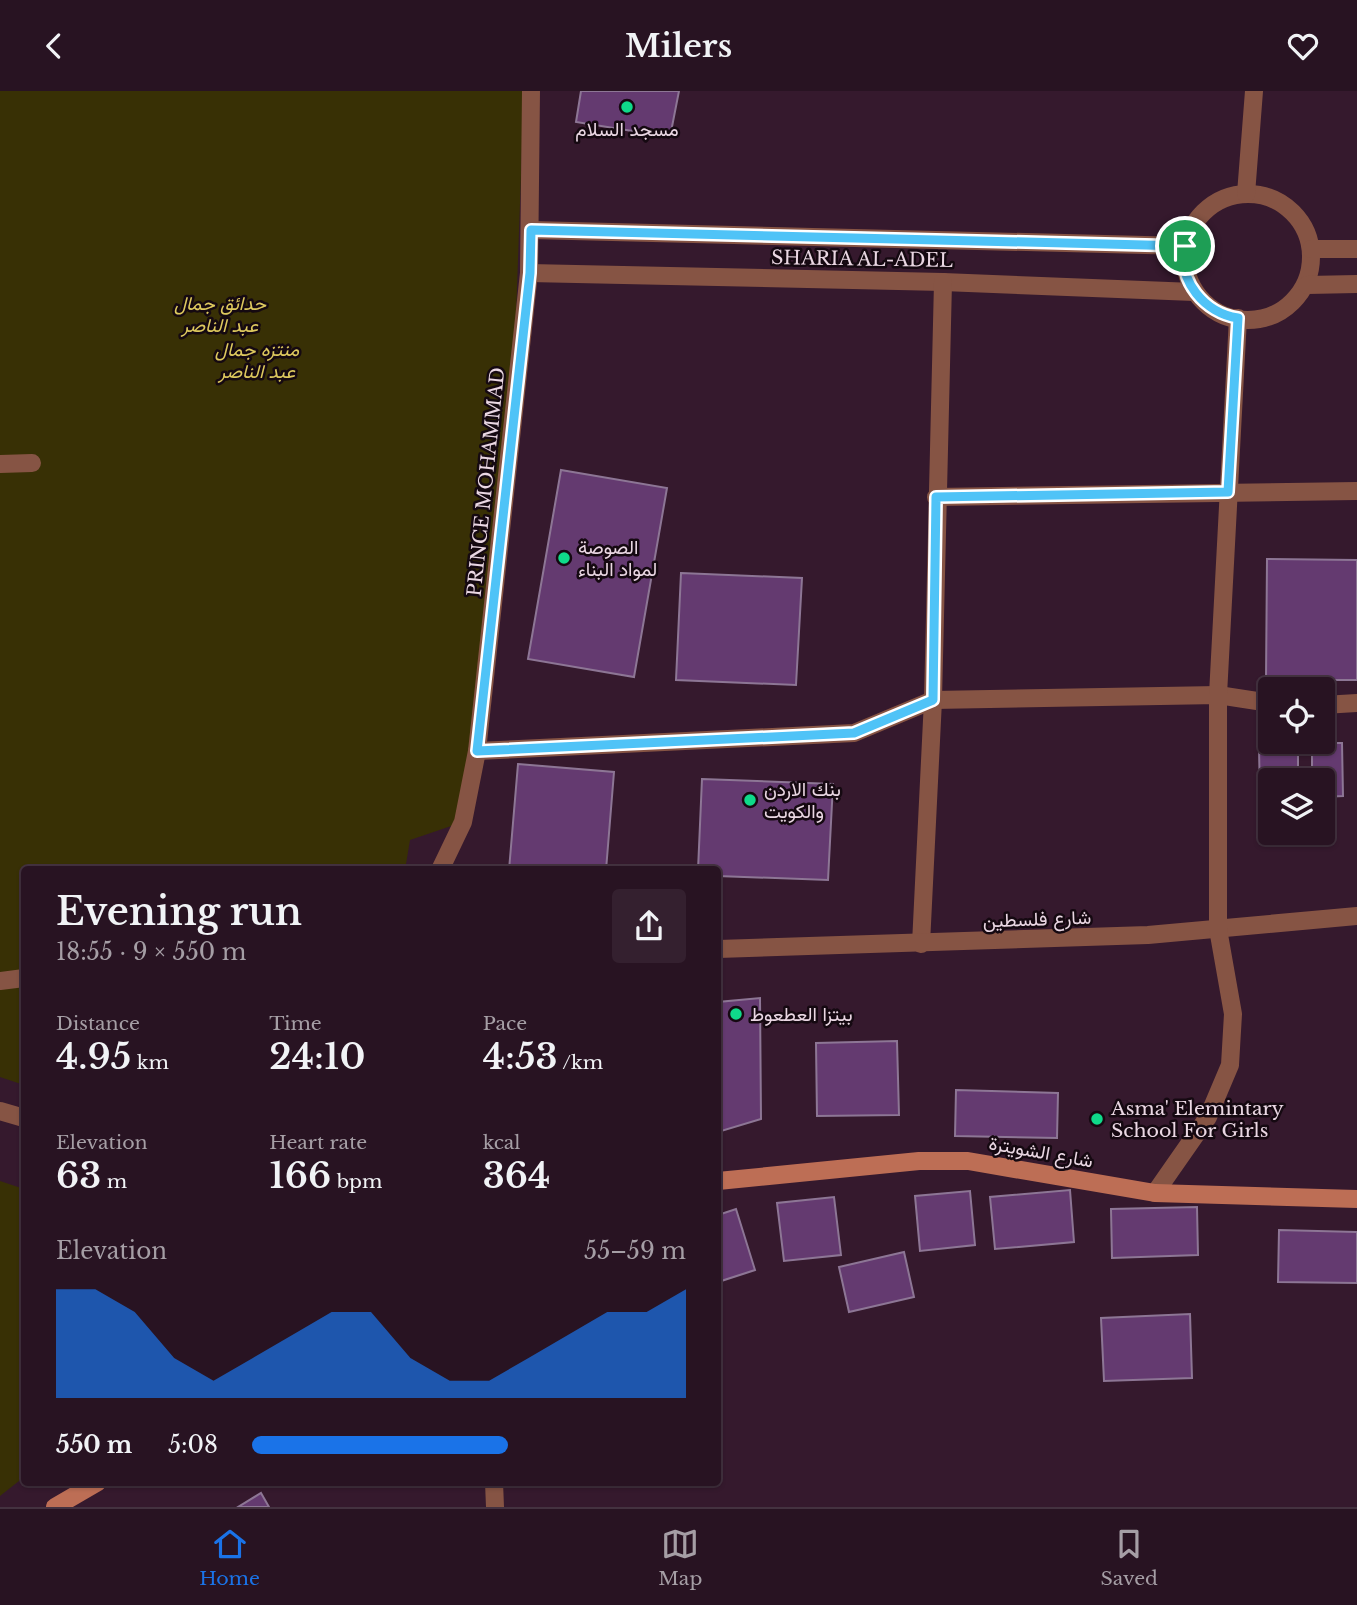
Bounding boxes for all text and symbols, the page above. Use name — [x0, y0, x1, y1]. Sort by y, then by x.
text: Milers — [625, 26, 732, 66]
icon: back — [35, 27, 73, 65]
icon: heart — [1284, 27, 1322, 65]
marker: مسجد السلام — [619, 99, 635, 115]
place label: مسجد السلام — [575, 118, 679, 142]
pin — [1155, 216, 1215, 276]
icon: arrive — [1166, 227, 1204, 265]
street label: SHARIA AL-ADEL — [771, 246, 953, 272]
park label: حدائق جمال عبد الناصر — [174, 292, 267, 337]
park label: منتزه جمال عبد الناصر — [215, 338, 300, 383]
street label: PRINCE MOHAMMAD — [463, 366, 509, 598]
place label: الصوصة لمواد البناء — [578, 536, 657, 581]
marker: الصوصة لمواد البناء — [556, 550, 572, 566]
map controls — [1258, 677, 1335, 845]
button: locate — [1258, 677, 1335, 754]
button: layers — [1258, 768, 1335, 845]
place label: بنك الاردن والكويت — [764, 778, 841, 823]
marker: بنك الاردن والكويت — [742, 792, 758, 808]
text: Evening run — [56, 888, 302, 935]
button: share — [612, 889, 686, 963]
street label: شارع فلسطين — [982, 906, 1092, 933]
text: 18:55 · 9 × 550 m — [56, 938, 246, 966]
place label: بيتزا العطعوط — [750, 1003, 853, 1026]
marker: بيتزا العطعوط — [728, 1006, 744, 1022]
text: Distance — [56, 1012, 140, 1035]
text: Time — [269, 1012, 322, 1035]
text: Pace — [483, 1012, 527, 1035]
text: 4.95 — [56, 1035, 131, 1078]
text: 24:10 — [269, 1035, 365, 1078]
text: 4:53 — [483, 1035, 558, 1078]
text: km — [131, 1051, 169, 1074]
text: /km — [558, 1051, 603, 1074]
place label: Asma' Elemintary School For Girls — [1110, 1097, 1284, 1142]
marker: Asma' Elemintary School For Girls — [1089, 1111, 1105, 1127]
text: Elevation — [56, 1131, 148, 1154]
text: Heart rate — [269, 1131, 367, 1154]
text: kcal — [483, 1131, 521, 1154]
street label: شارع الشويترة — [987, 1132, 1095, 1173]
text: 63 — [56, 1154, 101, 1197]
text: 166 — [269, 1154, 331, 1197]
text: 364 — [483, 1154, 550, 1197]
text: m — [101, 1170, 127, 1193]
text: bpm — [331, 1170, 382, 1193]
text: Elevation — [56, 1237, 167, 1265]
text: 55–59 m — [584, 1237, 686, 1265]
text: 550 m — [56, 1431, 132, 1459]
text: 5:08 — [168, 1431, 218, 1459]
tab: Home — [199, 1525, 260, 1590]
tab: Map — [658, 1525, 702, 1590]
tab: Saved — [1101, 1525, 1158, 1590]

